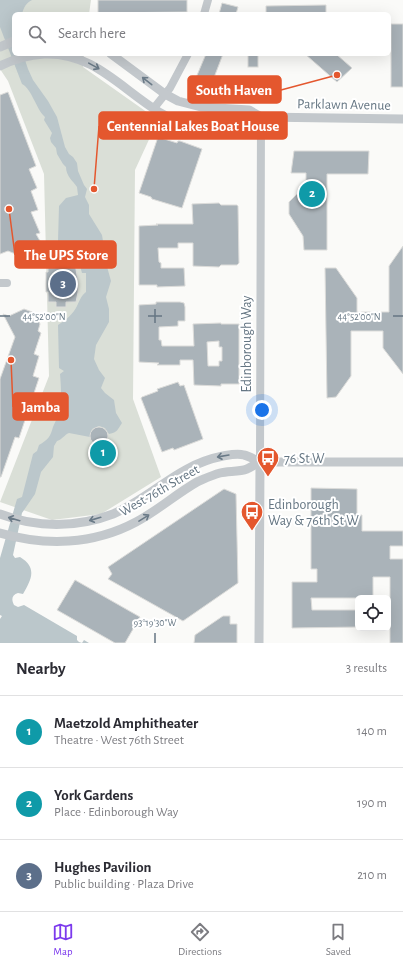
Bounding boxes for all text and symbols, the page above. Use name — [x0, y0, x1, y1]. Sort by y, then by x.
search box — [12, 12, 391, 56]
icon: search — [26, 23, 48, 45]
text: Search here — [58, 26, 126, 41]
one-way arrow — [88, 63, 100, 70]
callout: South Haven — [188, 76, 281, 103]
one-way arrow — [142, 77, 153, 85]
text: South Haven — [196, 83, 272, 98]
street label: Parklawn Avenue — [297, 97, 391, 113]
callout: Centennial Lakes Boat House — [99, 112, 287, 139]
text: Centennial Lakes Boat House — [107, 119, 279, 134]
pin: 2 — [299, 179, 325, 209]
callout: The UPS Store — [15, 241, 116, 268]
text: The UPS Store — [24, 248, 108, 263]
pin: 3 — [50, 269, 76, 299]
street label: Edinborough Way — [240, 295, 254, 393]
text: 44°52'00"N — [22, 312, 66, 322]
text: 44°52'00"N — [337, 312, 381, 322]
callout: Jamba — [13, 393, 68, 420]
text: Jamba — [21, 400, 61, 415]
your location — [252, 400, 272, 420]
pin: 1 — [90, 438, 116, 468]
bus stop icon: 76 St W — [255, 445, 281, 478]
place label: 76 St W — [284, 452, 325, 466]
one-way arrow — [217, 453, 230, 461]
street label: West 76th Street — [117, 462, 202, 519]
place label: Edinborough Way & 76th St W — [268, 498, 359, 528]
bus stop icon: Edinborough Way & 76th St W — [239, 499, 265, 532]
one-way arrow — [138, 513, 150, 521]
one-way arrow — [8, 515, 21, 522]
one-way arrow — [89, 516, 102, 523]
map controls — [355, 595, 391, 631]
button: locate — [355, 595, 391, 631]
text: 93°19'30"W — [134, 618, 176, 628]
text: Nearby — [16, 660, 66, 677]
text: 3 results — [346, 662, 387, 675]
text: Maetzold Amphitheater — [54, 716, 198, 731]
text: 1 — [27, 725, 31, 738]
text: 140 m — [357, 725, 387, 738]
text: Theatre · West 76th Street — [54, 734, 184, 747]
text: York Gardens — [54, 788, 133, 803]
text: 2 — [26, 797, 32, 810]
text: 190 m — [357, 797, 387, 810]
text: Place · Edinborough Way — [54, 806, 178, 819]
text: Hughes Pavilion — [54, 860, 152, 875]
text: 3 — [26, 869, 32, 882]
text: 210 m — [357, 869, 387, 882]
text: Public building · Plaza Drive — [54, 878, 194, 891]
tab: Map — [52, 921, 74, 958]
tab: Directions — [178, 921, 222, 958]
tab: Saved — [326, 921, 351, 958]

